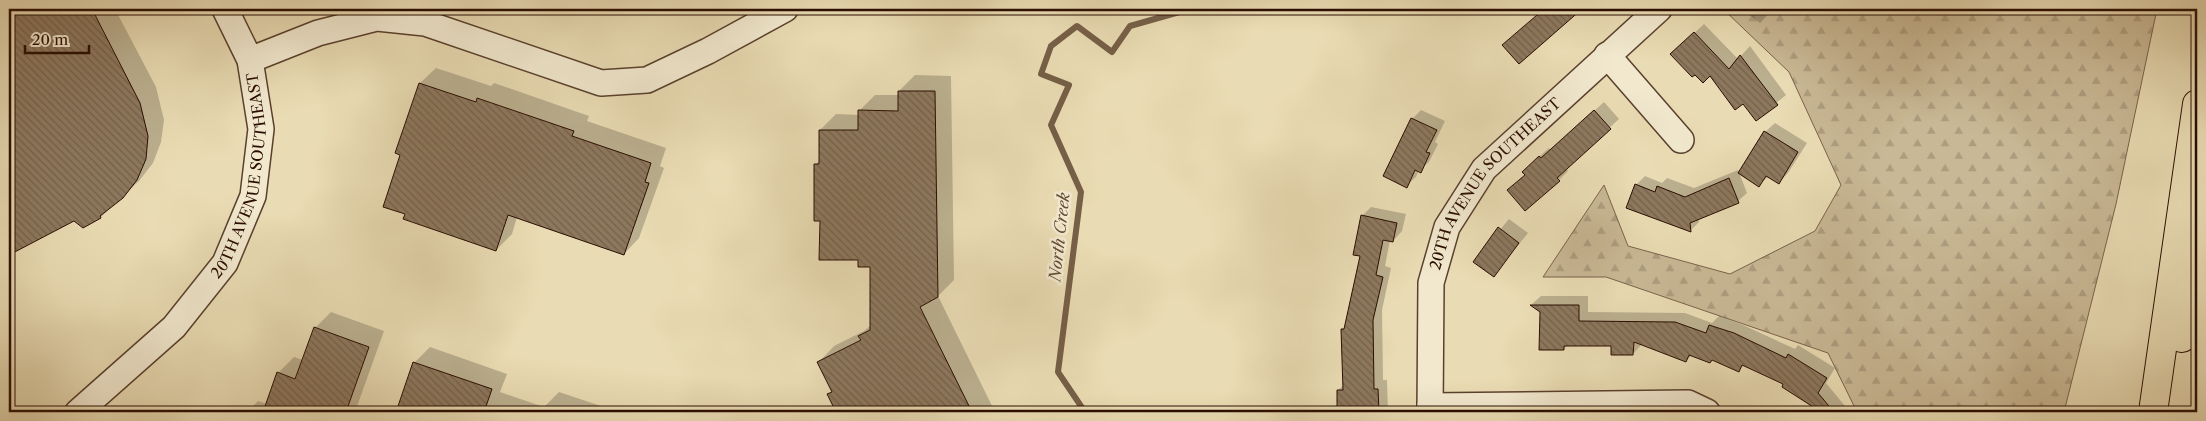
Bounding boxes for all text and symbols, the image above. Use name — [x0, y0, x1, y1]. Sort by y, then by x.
scale bar — [25, 22, 89, 54]
text: 20 m — [32, 30, 68, 49]
street label: 20TH AVENUE SOUTHEAST — [207, 71, 270, 282]
street label: 20TH AVENUE SOUTHEAST — [1425, 93, 1565, 272]
water label: North Creek — [1044, 191, 1074, 284]

